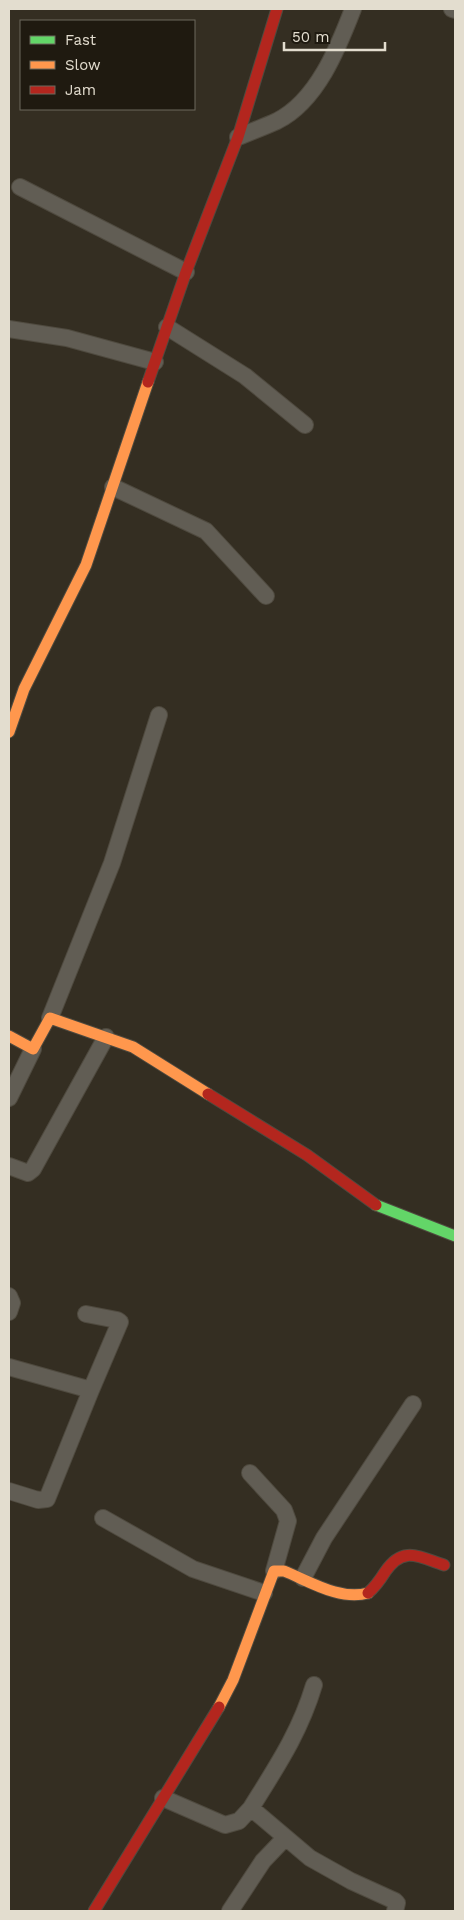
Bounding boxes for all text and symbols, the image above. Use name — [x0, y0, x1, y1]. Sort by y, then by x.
legend — [20, 20, 195, 110]
scale bar — [284, 20, 385, 52]
text: 50 m — [292, 28, 329, 46]
text: Fast — [65, 31, 97, 49]
text: Slow — [65, 56, 101, 74]
text: Jam — [65, 81, 96, 99]

